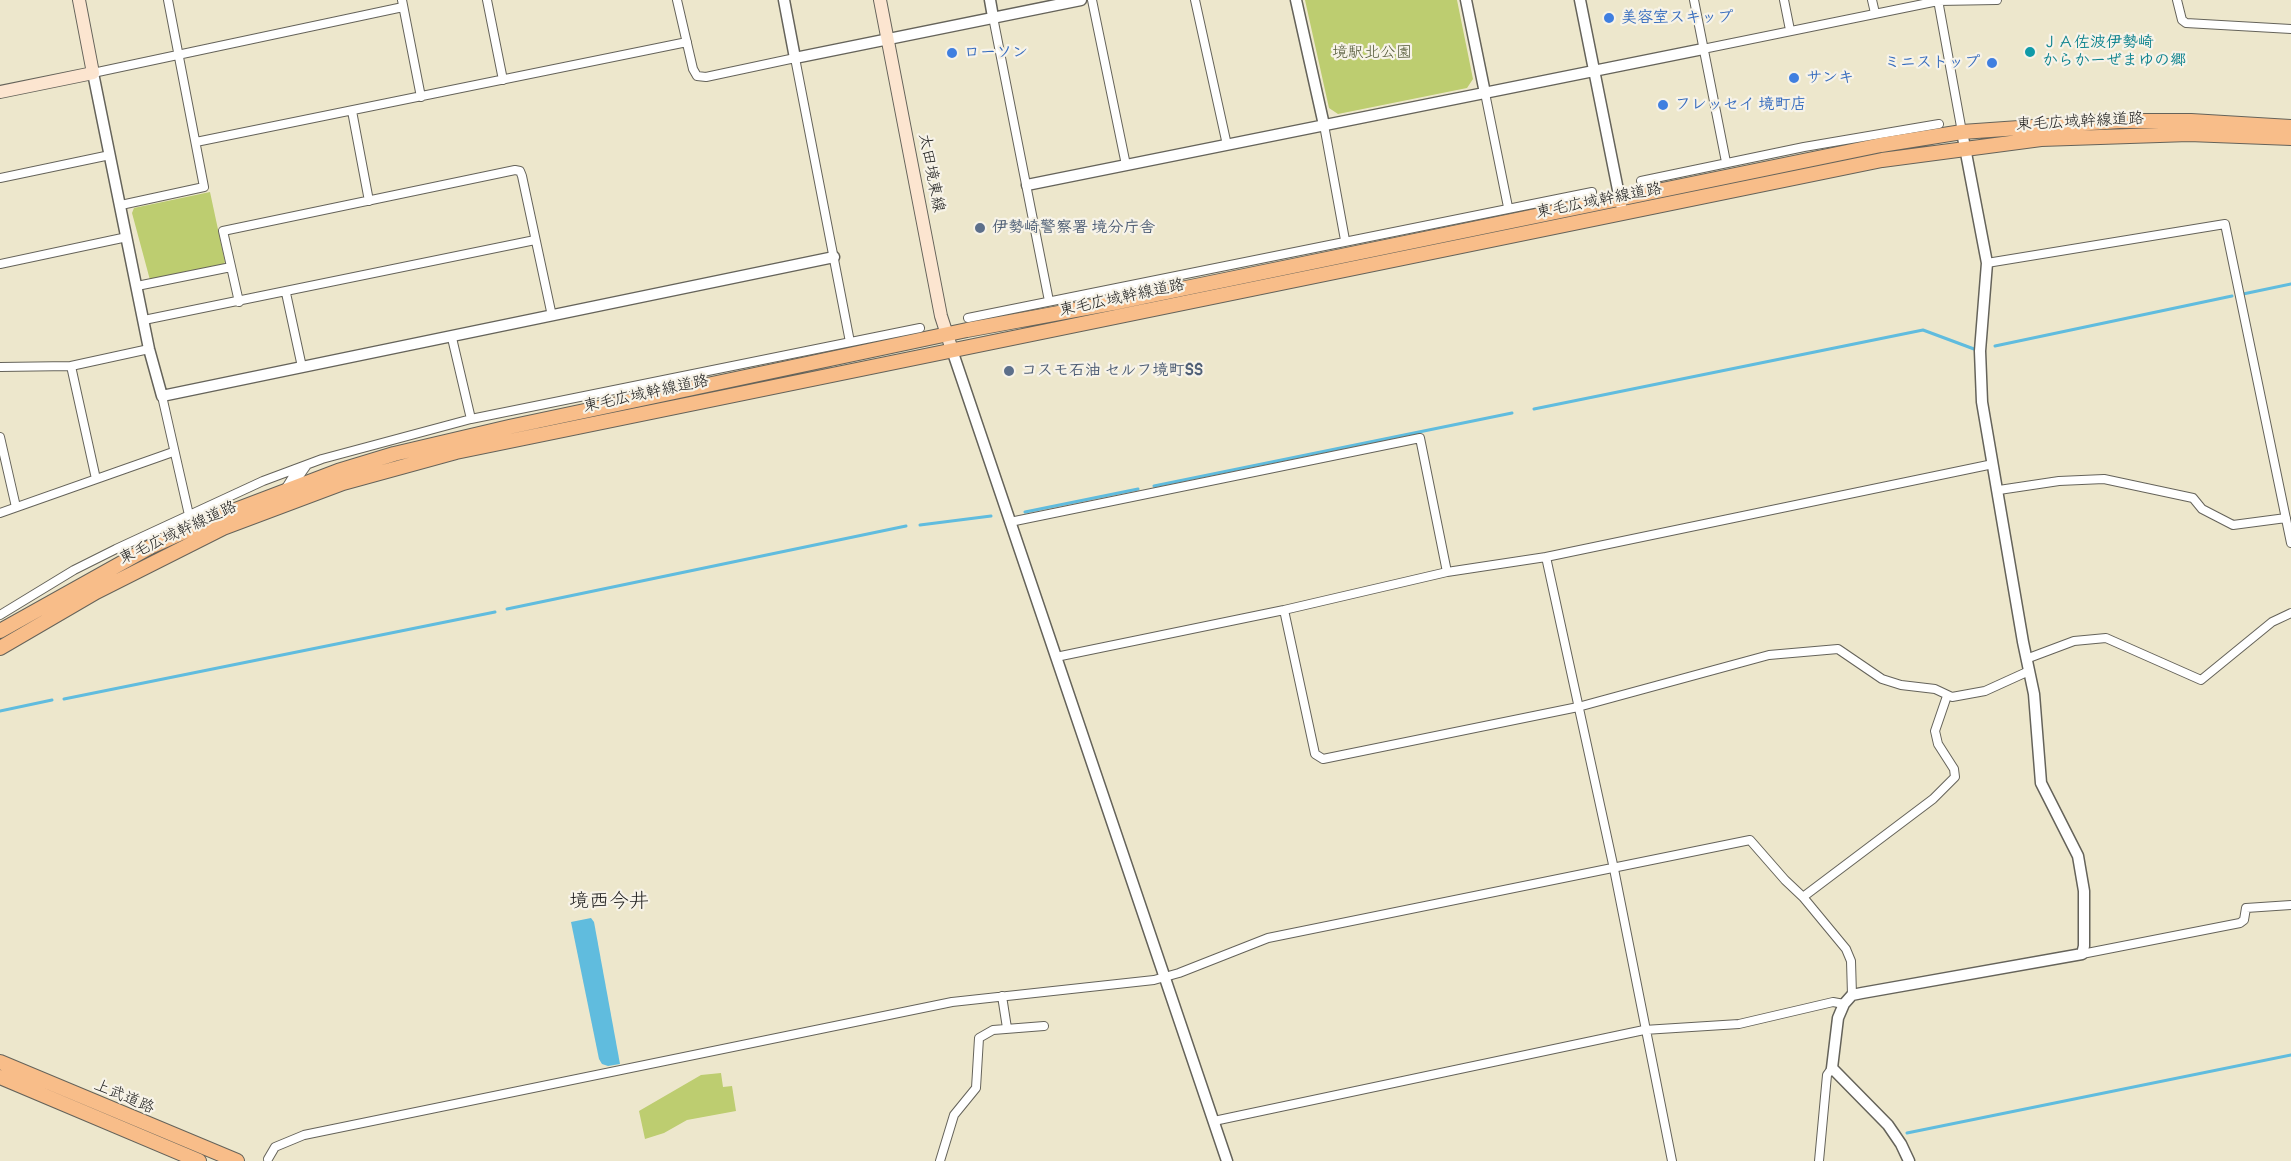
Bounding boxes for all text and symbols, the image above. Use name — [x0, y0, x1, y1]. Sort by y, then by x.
place label: 美容室スキップ — [1621, 8, 1733, 28]
marker: 美容室スキップ — [1602, 11, 1616, 25]
place label: ＪＡ佐波伊勢崎 からかーぜまゆの郷 — [2042, 33, 2186, 71]
place label: ローソン — [964, 43, 1028, 63]
park label: 境駅北公園 — [1332, 43, 1412, 63]
marker: ＪＡ佐波伊勢崎 からかーぜまゆの郷 — [2023, 45, 2037, 59]
marker: ローソン — [945, 46, 959, 60]
place label: ミニストップ — [1884, 53, 1980, 73]
marker: ミニストップ — [1985, 56, 1999, 70]
place label: サンキ — [1806, 68, 1854, 88]
marker: サンキ — [1787, 71, 1801, 85]
place label: フレッセイ 境町店 — [1675, 95, 1806, 115]
marker: フレッセイ 境町店 — [1656, 98, 1670, 112]
street label: 東毛広域幹線道路 — [2016, 109, 2144, 135]
street label: 太田境東線 — [914, 132, 948, 214]
street label: 東毛広域幹線道路 — [1534, 179, 1664, 223]
place label: 伊勢崎警察署 境分庁舎 — [992, 218, 1155, 238]
marker: 伊勢崎警察署 境分庁舎 — [973, 221, 987, 235]
street label: 東毛広域幹線道路 — [1057, 275, 1187, 321]
place label: コスモ石油 セルフ境町SS — [1021, 361, 1203, 381]
marker: コスモ石油 セルフ境町SS — [1002, 364, 1016, 378]
street label: 東毛広域幹線道路 — [581, 371, 711, 417]
street label: 東毛広域幹線道路 — [116, 497, 240, 569]
district label: 境西今井 — [569, 890, 649, 914]
street label: 上武道路 — [91, 1076, 157, 1118]

